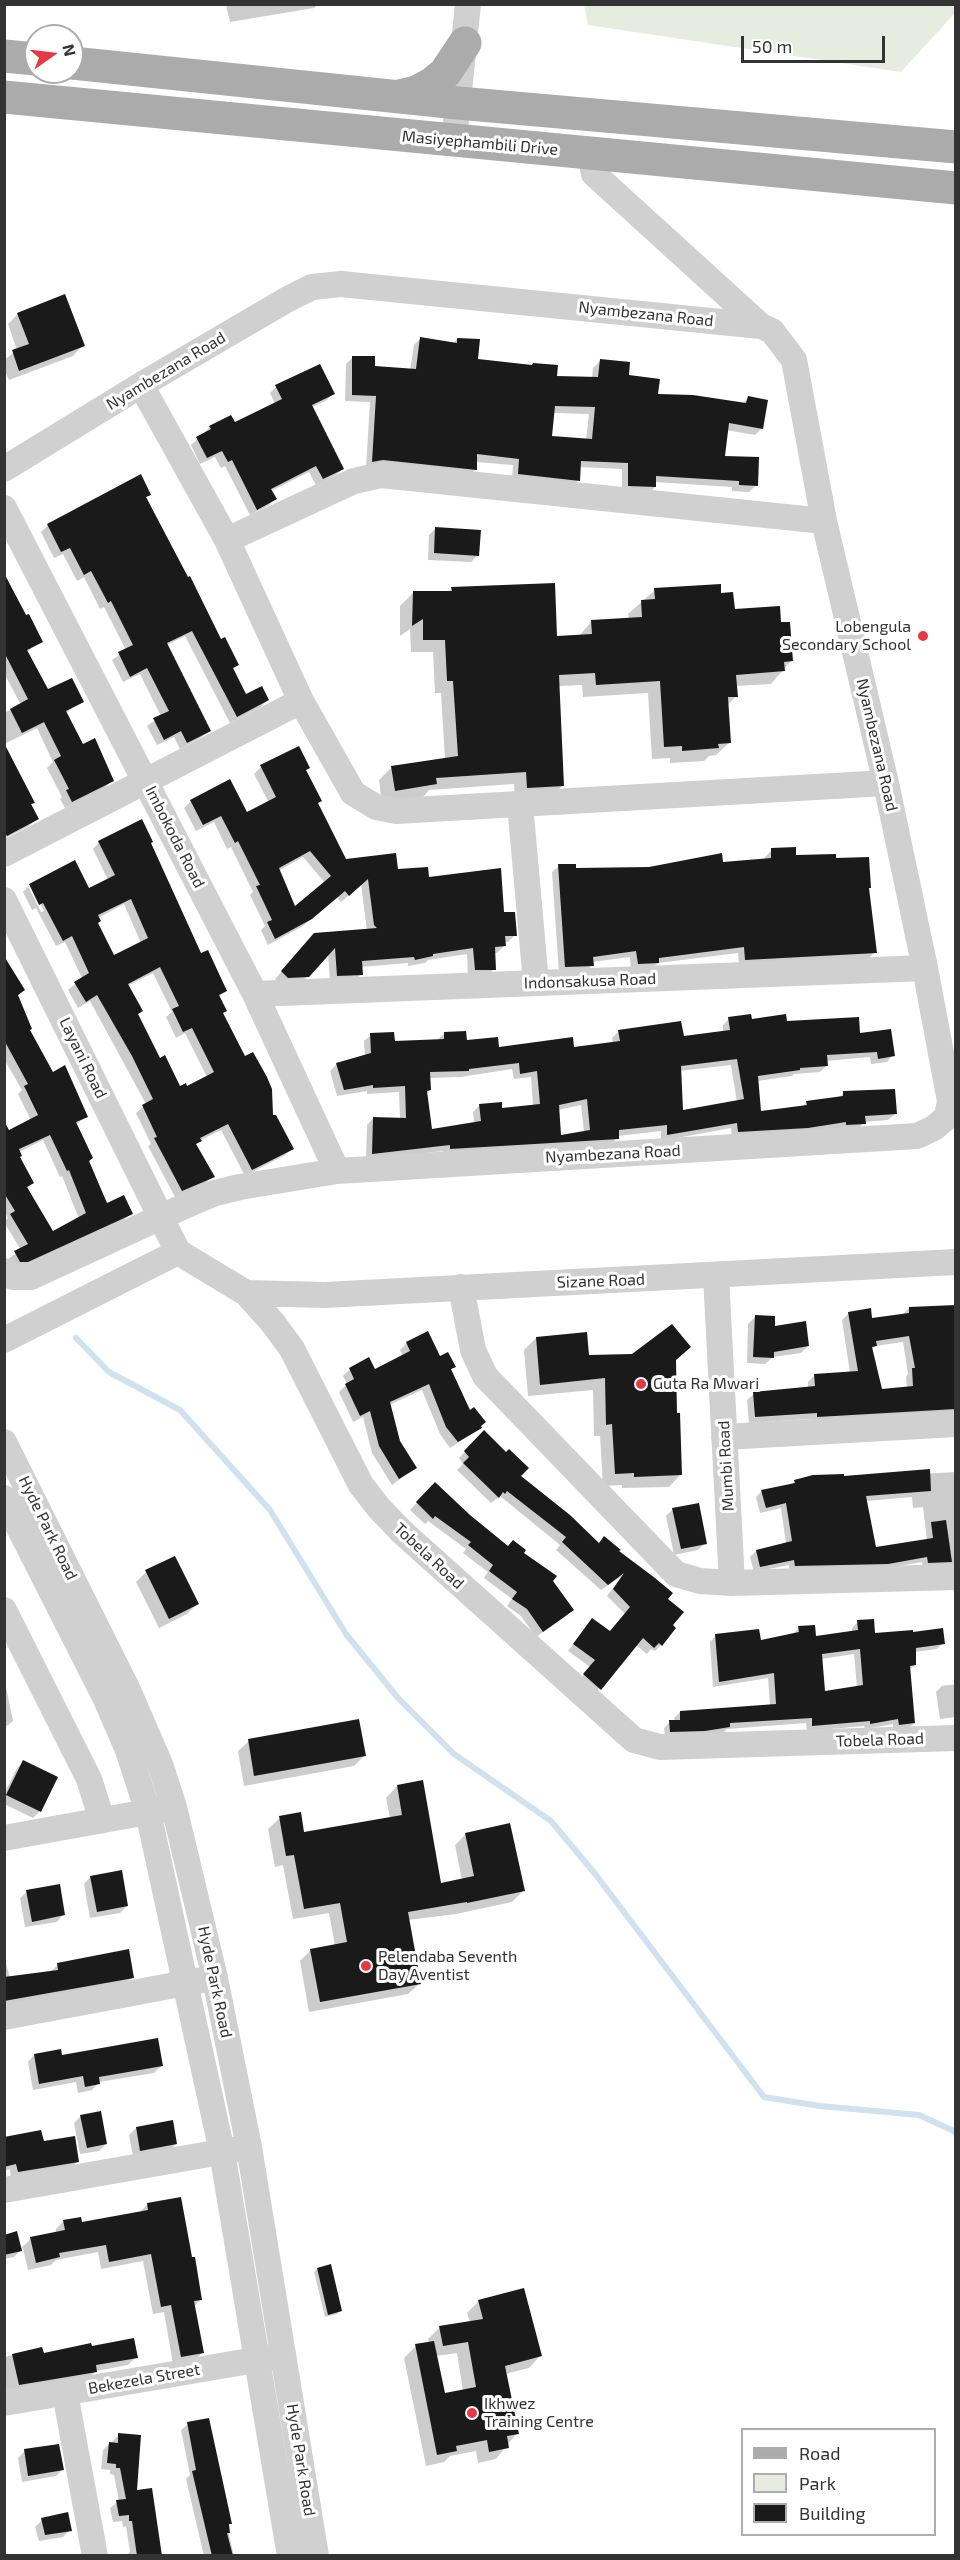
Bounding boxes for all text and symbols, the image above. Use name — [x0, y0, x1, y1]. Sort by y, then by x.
north arrow — [24, 24, 84, 84]
scale bar — [744, 24, 888, 62]
text: 50 m — [752, 35, 792, 57]
text: N — [59, 42, 81, 58]
street label: Masiyephambili Drive — [401, 127, 559, 159]
street label: Nyambezana Road — [578, 297, 714, 331]
street label: Nyambezana Road — [103, 328, 229, 414]
place label: Lobengula Secondary School — [782, 617, 911, 655]
marker: Lobengula Secondary School — [916, 629, 930, 643]
street label: Nyambezana Road — [852, 677, 902, 813]
street label: Imbokoda Road — [141, 783, 209, 891]
street label: Indonsakusa Road — [523, 969, 657, 993]
street label: Layani Road — [55, 1014, 111, 1102]
street label: Nyambezana Road — [545, 1141, 681, 1167]
street label: Sizane Road — [557, 1270, 645, 1292]
place label: Guta Ra Mwari — [653, 1374, 759, 1394]
marker: Guta Ra Mwari — [634, 1377, 648, 1391]
street label: Mumbi Road — [714, 1420, 738, 1512]
street label: Hyde Park Road — [14, 1473, 82, 1583]
street label: Tobela Road — [390, 1519, 468, 1593]
street label: Tobela Road — [836, 1729, 924, 1751]
street label: Hyde Park Road — [194, 1924, 236, 2040]
place label: Pelendaba Seventh Day Aventist — [378, 1947, 517, 1985]
marker: Pelendaba Seventh Day Aventist — [359, 1959, 373, 1973]
street label: Bekezela Street — [87, 2360, 201, 2398]
place label: Ikhwez Training Centre — [484, 2394, 594, 2432]
street label: Hyde Park Road — [283, 2402, 319, 2518]
marker: Ikhwez Training Centre — [465, 2406, 479, 2420]
legend — [741, 2428, 936, 2536]
text: Road — [799, 2442, 840, 2464]
text: Park — [799, 2472, 836, 2494]
text: Building — [799, 2502, 866, 2524]

